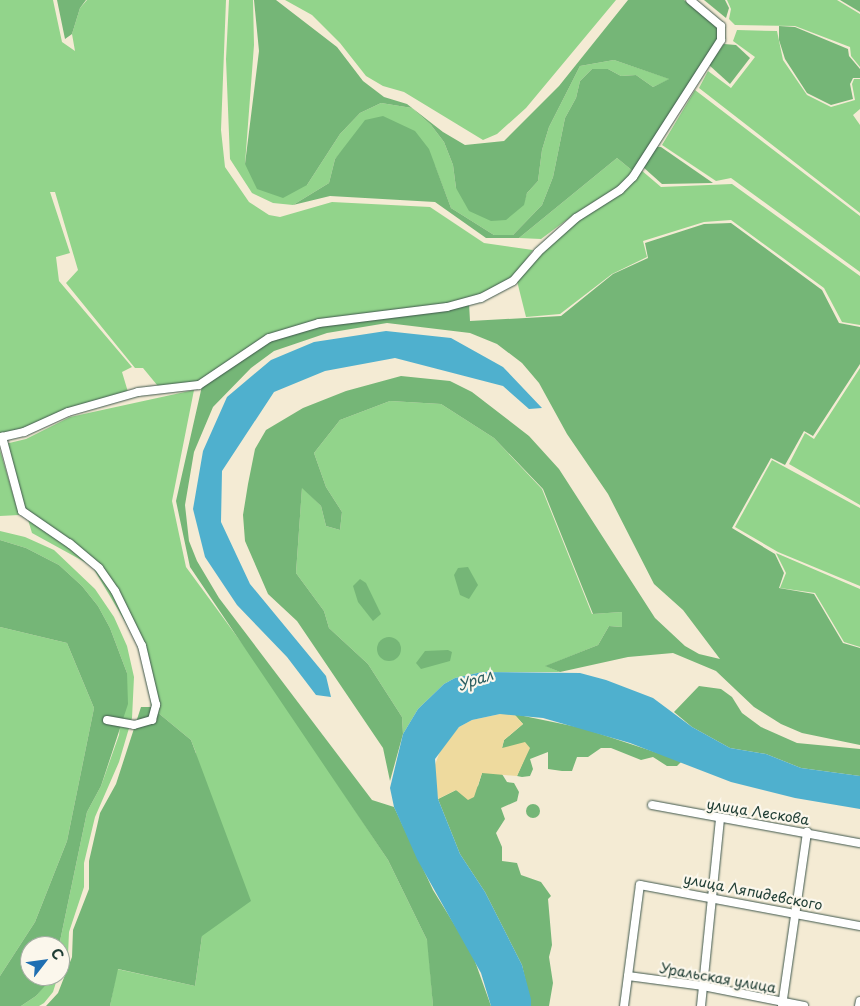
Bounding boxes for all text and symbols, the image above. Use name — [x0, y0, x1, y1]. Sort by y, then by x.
water label: Урал — [455, 665, 495, 693]
street label: улица Лескова — [705, 796, 811, 828]
street label: улица Ляпидевского — [681, 870, 825, 914]
north arrow — [20, 936, 70, 986]
text: С — [46, 944, 69, 964]
street label: Уральская улица — [658, 959, 778, 997]

